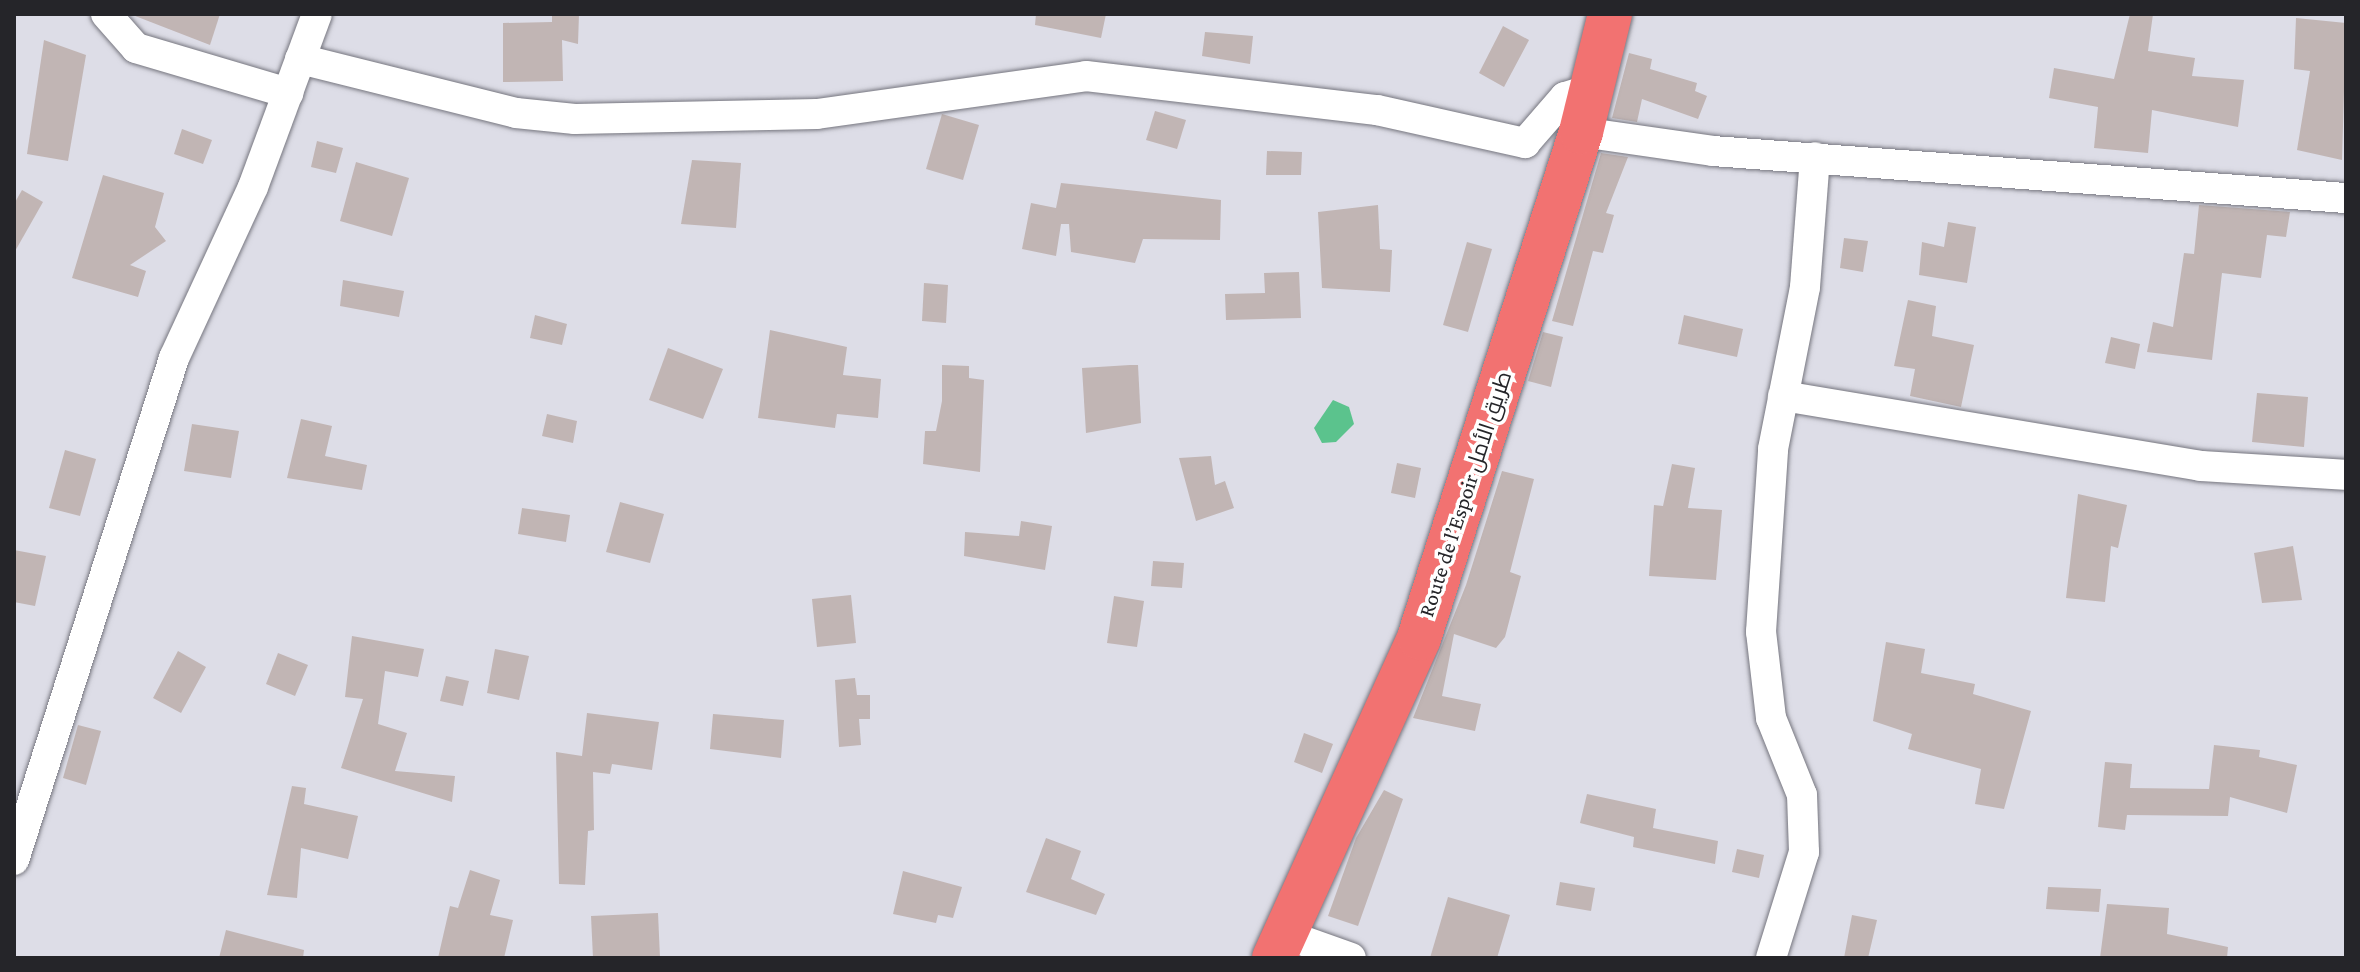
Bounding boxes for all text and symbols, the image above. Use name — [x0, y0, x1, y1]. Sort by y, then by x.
street label: Route de l’Espoir طريق الأمل — [1413, 368, 1517, 620]

